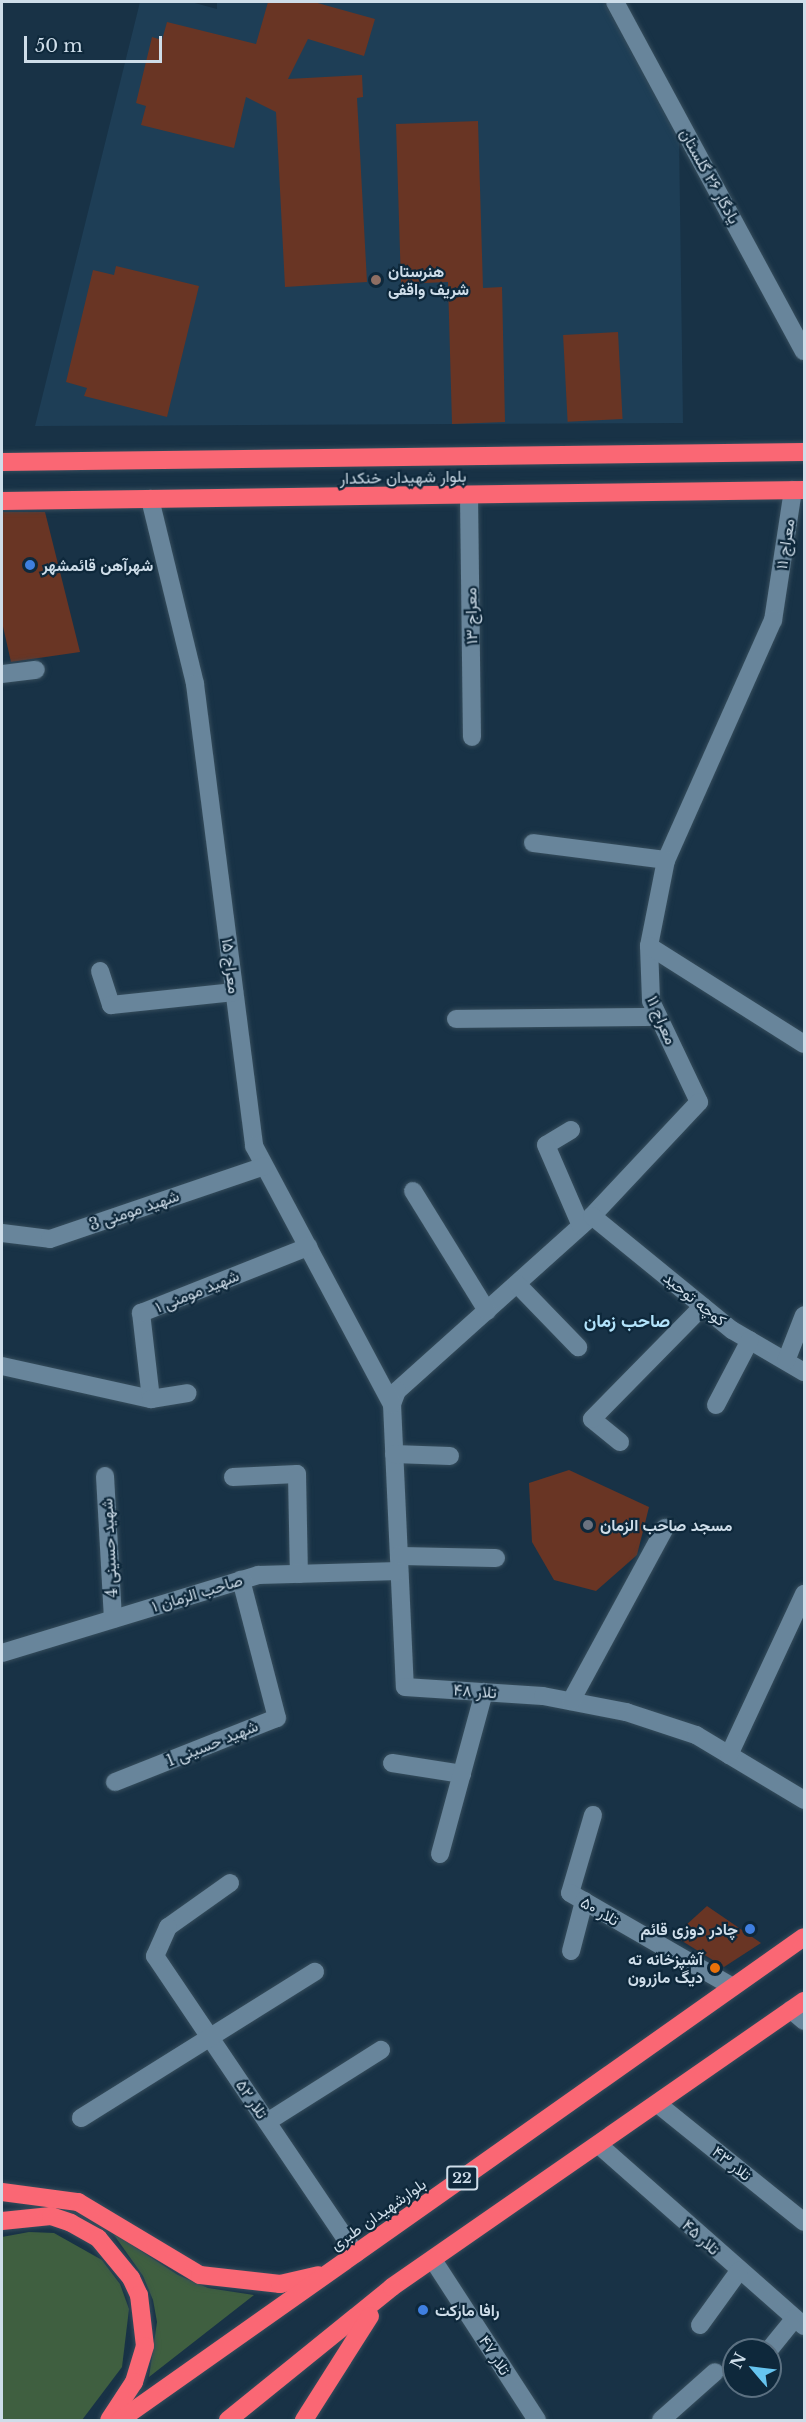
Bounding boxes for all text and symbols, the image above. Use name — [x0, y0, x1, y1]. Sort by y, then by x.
scale bar — [27, 24, 165, 62]
text: 50 m — [35, 35, 83, 57]
street label: یادگار ۲۶ گلستان — [676, 125, 744, 227]
place label: هنرستان شریف واقفی — [388, 261, 469, 299]
marker: هنرستان شریف واقفی — [369, 273, 383, 287]
street label: بلوار شهیدان خنکدار — [339, 466, 467, 488]
street label: معراج ۱۱ — [772, 517, 798, 571]
place label: شهرآهن قائمشهر — [42, 555, 153, 575]
marker: شهرآهن قائمشهر — [23, 558, 37, 572]
street label: معراج ۱۳ — [461, 587, 481, 645]
street label: معراج ۱۵ — [218, 937, 244, 995]
street label: معراج ۱۱ — [643, 993, 681, 1047]
street label: شهید مومنی 3 — [86, 1186, 182, 1234]
street label: شهید مومنی ۱ — [152, 1265, 242, 1317]
street label: کوچه توحید — [660, 1268, 730, 1330]
district label: صاحب زمان — [584, 1310, 670, 1332]
street label: شهید حسینی 4 — [97, 1498, 121, 1598]
place label: مسجد صاحب الزمان — [600, 1515, 732, 1535]
marker: مسجد صاحب الزمان — [581, 1518, 595, 1532]
street label: صاحب الزمان ۱ — [149, 1570, 245, 1616]
street label: تلار ۴۸ — [453, 1680, 497, 1702]
street label: شهید حسینی 1 — [163, 1716, 261, 1770]
street label: تلار ۵۰ — [577, 1892, 623, 1930]
place label: چادر دوزی قائم — [640, 1919, 738, 1939]
marker: چادر دوزی قائم — [743, 1922, 757, 1936]
place label: آشپزخانه ته دیگ مازرون — [628, 1949, 703, 1987]
marker: آشپزخانه ته دیگ مازرون — [708, 1961, 722, 1975]
street label: تلار ۵۲ — [232, 2076, 272, 2122]
street label: تلار ۴۳ — [709, 2141, 755, 2185]
road number: 22 — [446, 2166, 478, 2190]
street label: بلوارشهیدان طبری — [326, 2174, 430, 2254]
street label: تلار ۴۵ — [678, 2215, 724, 2259]
place label: رافا مارکت — [435, 2300, 500, 2320]
marker: رافا مارکت — [416, 2303, 430, 2317]
street label: تلار ۴۷ — [475, 2332, 515, 2378]
north arrow — [722, 2338, 782, 2398]
text: N — [726, 2349, 750, 2372]

